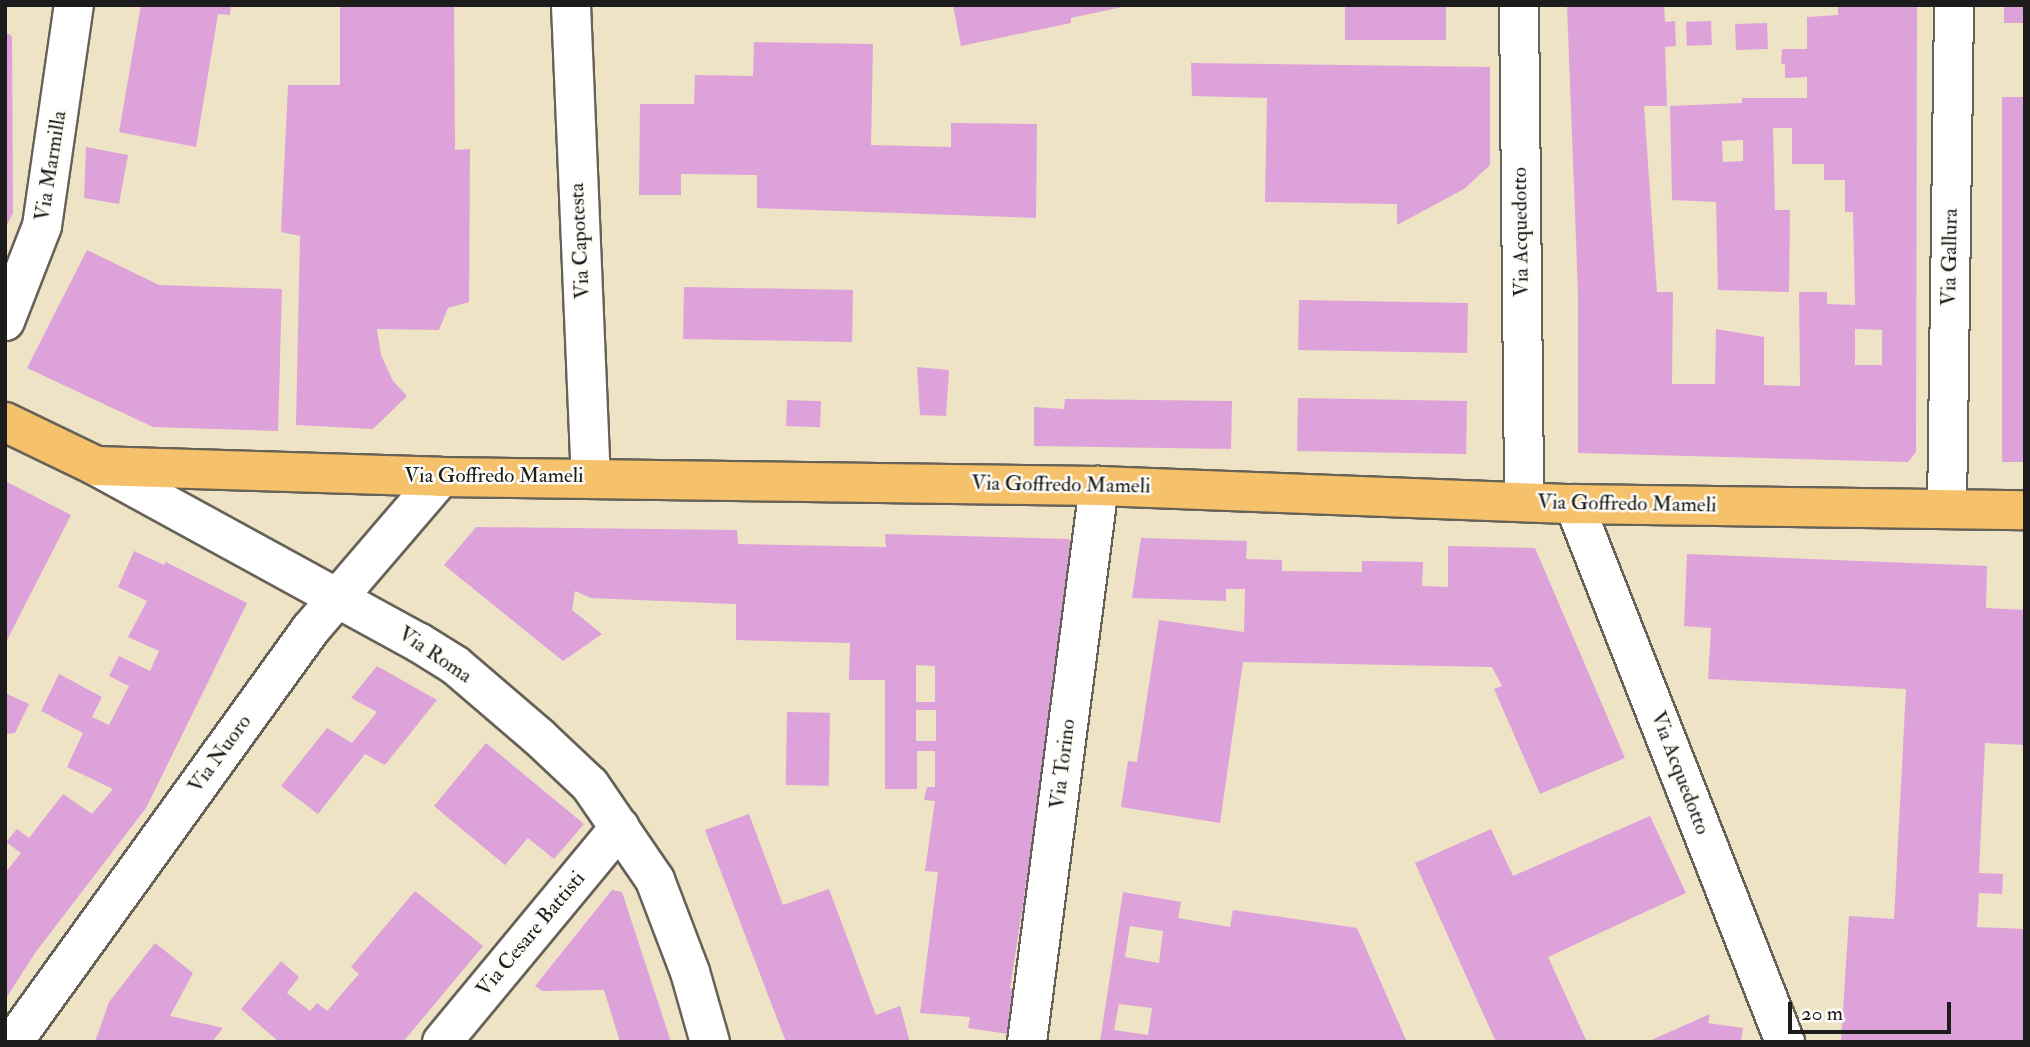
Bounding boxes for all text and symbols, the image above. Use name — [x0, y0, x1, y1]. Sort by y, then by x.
street label: Via Marmilla — [30, 109, 72, 223]
street label: Via Acquedotto — [1507, 167, 1535, 297]
street label: Via Capotesta — [564, 182, 596, 300]
street label: Via Gallura — [1937, 208, 1963, 306]
street label: Via Goffredo Mameli — [404, 463, 584, 489]
street label: Via Goffredo Mameli — [971, 471, 1151, 499]
street label: Via Goffredo Mameli — [1537, 490, 1717, 518]
street label: Via Roma — [393, 621, 477, 689]
street label: Via Acquedotto — [1645, 708, 1715, 838]
street label: Via Nuoro — [183, 710, 257, 798]
street label: Via Torino — [1045, 717, 1081, 811]
street label: Via Cesare Battisti — [471, 866, 591, 1002]
scale bar — [1792, 988, 1955, 1032]
text: 20 m — [1801, 1000, 1843, 1027]

